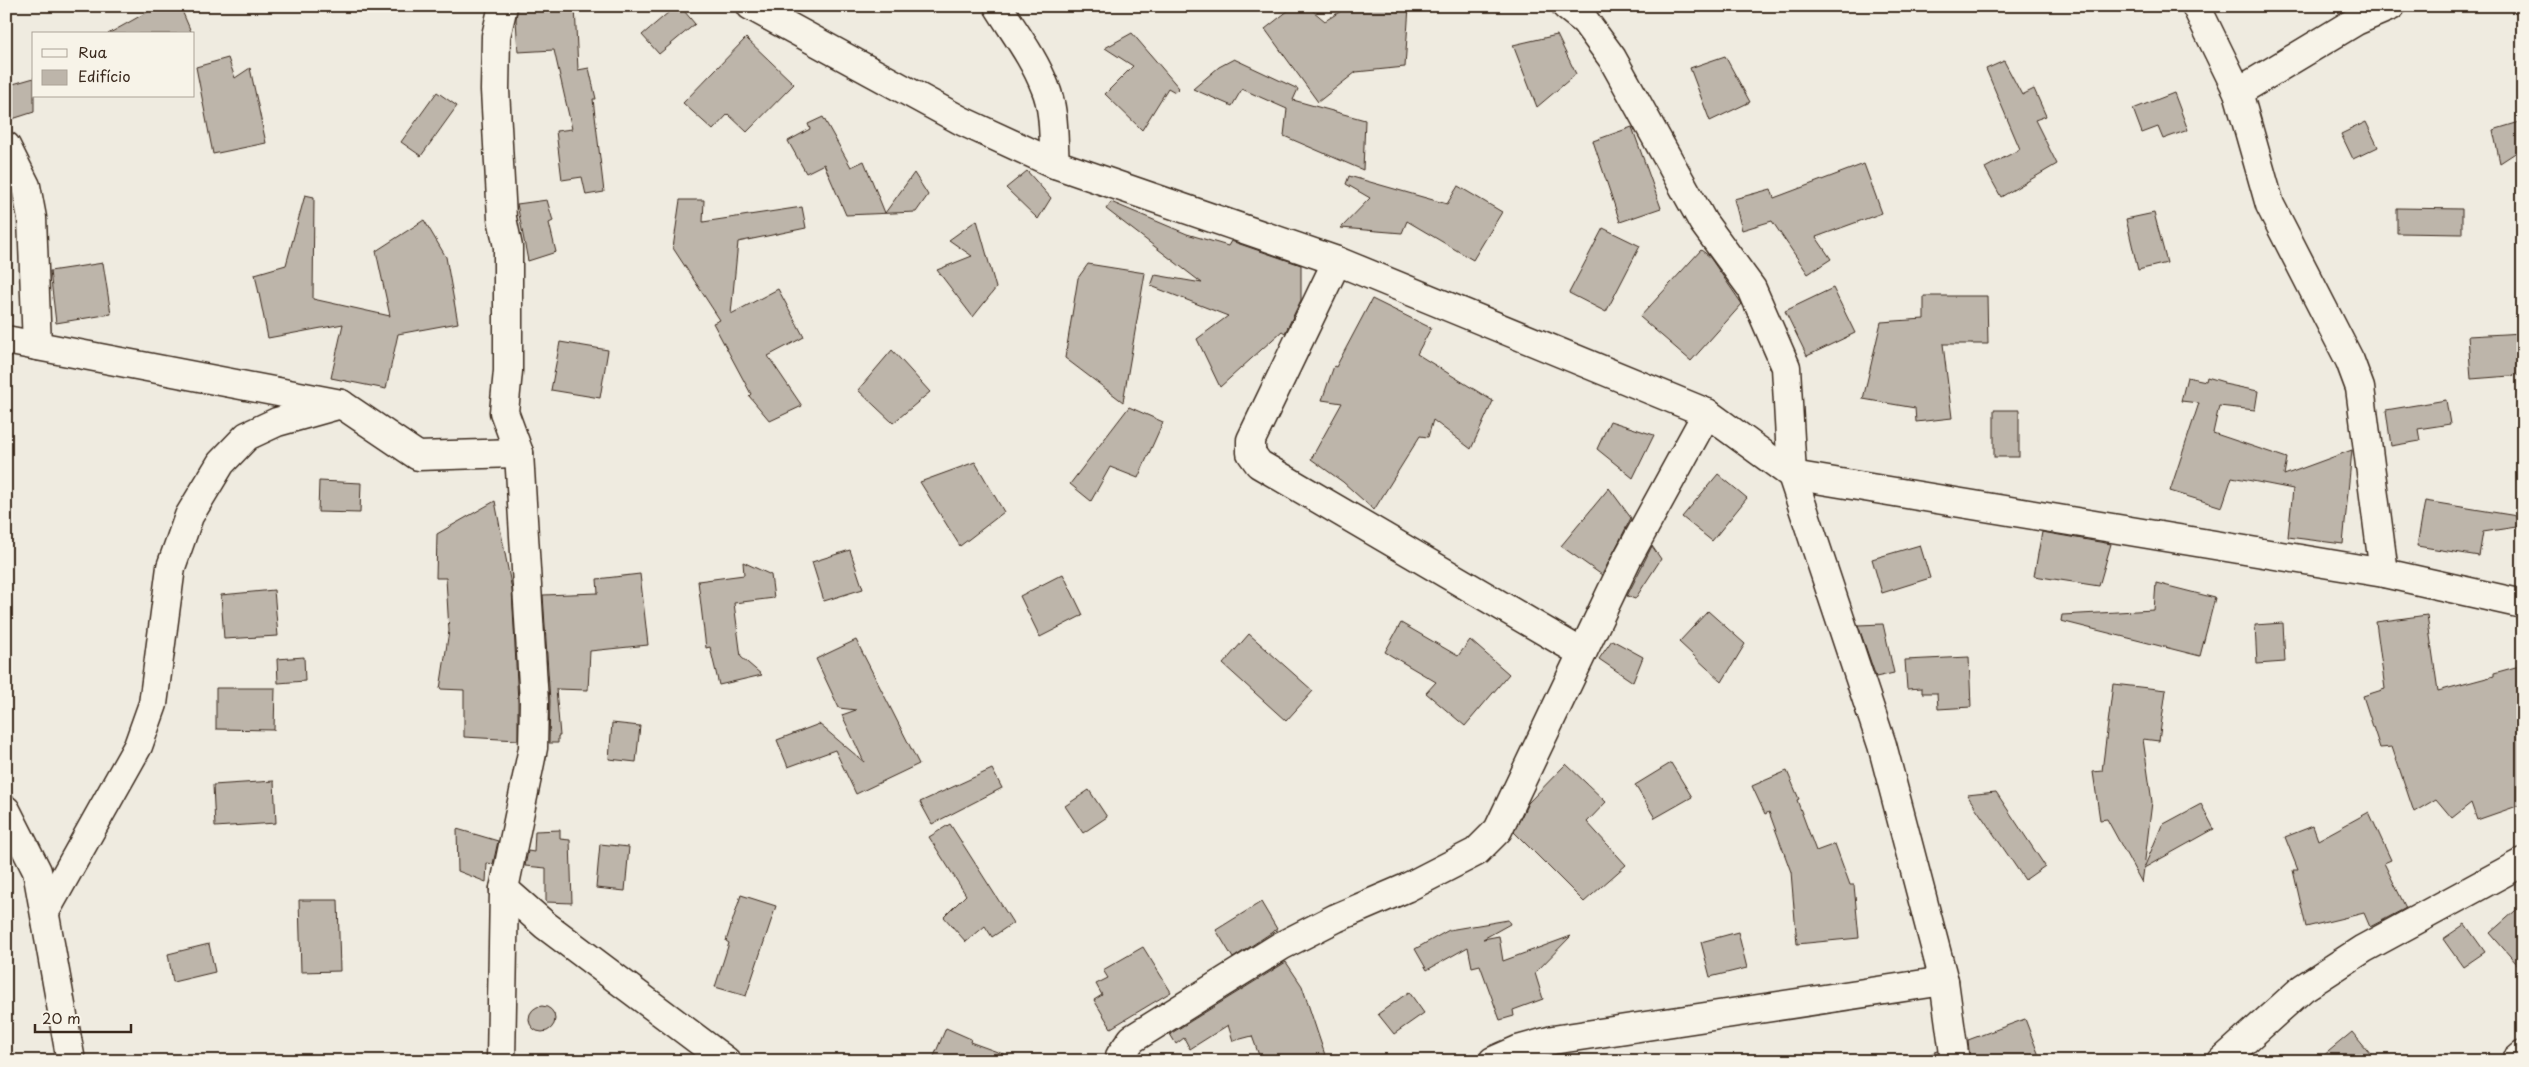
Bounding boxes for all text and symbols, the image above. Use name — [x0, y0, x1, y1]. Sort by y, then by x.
legend — [32, 32, 195, 98]
text: Rua — [78, 40, 107, 63]
text: Edifício — [78, 64, 131, 87]
scale bar — [35, 1002, 131, 1034]
text: 20 m — [42, 1006, 81, 1029]

